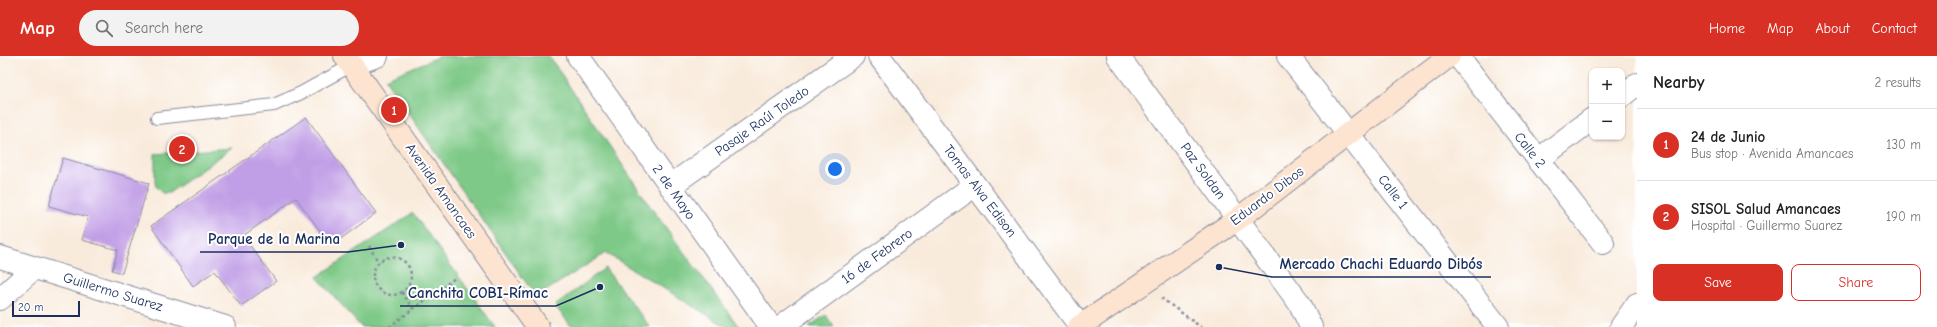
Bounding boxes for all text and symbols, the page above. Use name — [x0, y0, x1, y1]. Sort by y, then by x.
search box — [79, 10, 359, 46]
text: Map — [20, 17, 55, 39]
icon: search — [93, 17, 115, 39]
text: Search here — [125, 19, 203, 37]
text: Home — [1709, 20, 1745, 37]
text: Map — [1767, 20, 1793, 37]
text: About — [1815, 20, 1850, 37]
text: Contact — [1872, 20, 1917, 37]
map controls — [1589, 68, 1625, 140]
button: + — [1589, 68, 1625, 104]
text: Nearby — [1653, 73, 1704, 92]
text: 2 results — [1874, 75, 1921, 90]
street label: Pasaje Raúl Toledo — [712, 82, 812, 160]
pin: 1 — [381, 95, 407, 125]
button: − — [1589, 104, 1625, 140]
text: 24 de Junio — [1691, 128, 1765, 146]
street label: Calle 2 — [1511, 129, 1549, 171]
pin: 2 — [169, 134, 195, 164]
text: 1 — [1663, 137, 1669, 152]
text: 130 m — [1886, 137, 1921, 152]
street label: Paz Soldan — [1177, 139, 1229, 203]
street label: Avenida Amancaes — [402, 140, 480, 242]
street label: Tomas Alva Edison — [940, 141, 1020, 241]
text: Bus stop · Avenida Amancaes — [1691, 146, 1853, 161]
your location — [825, 159, 845, 179]
street label: 2 de Mayo — [649, 161, 699, 223]
street label: Eduardo Dibos — [1227, 163, 1307, 229]
street label: Calle 1 — [1374, 171, 1412, 213]
text: SISOL Salud Amancaes — [1691, 200, 1841, 218]
text: 2 — [1663, 209, 1669, 224]
text: 190 m — [1886, 209, 1921, 224]
text: Hospital · Guillermo Suarez — [1691, 218, 1842, 233]
callout: Parque de la Marina — [200, 225, 348, 252]
street label: 16 de Febrero — [838, 225, 916, 287]
text: Parque de la Marina — [208, 230, 340, 248]
callout: Mercado Chachi Eduardo Dibós — [1272, 250, 1491, 277]
text: Mercado Chachi Eduardo Dibós — [1280, 255, 1482, 273]
button: Save — [1653, 264, 1783, 301]
button: Share — [1791, 264, 1921, 301]
street label: Guillermo Suarez — [61, 269, 165, 315]
callout: Canchita COBI-Rímac — [400, 279, 556, 306]
text: Canchita COBI-Rímac — [408, 284, 548, 302]
scale bar — [12, 299, 80, 318]
text: 20 m — [18, 301, 43, 314]

